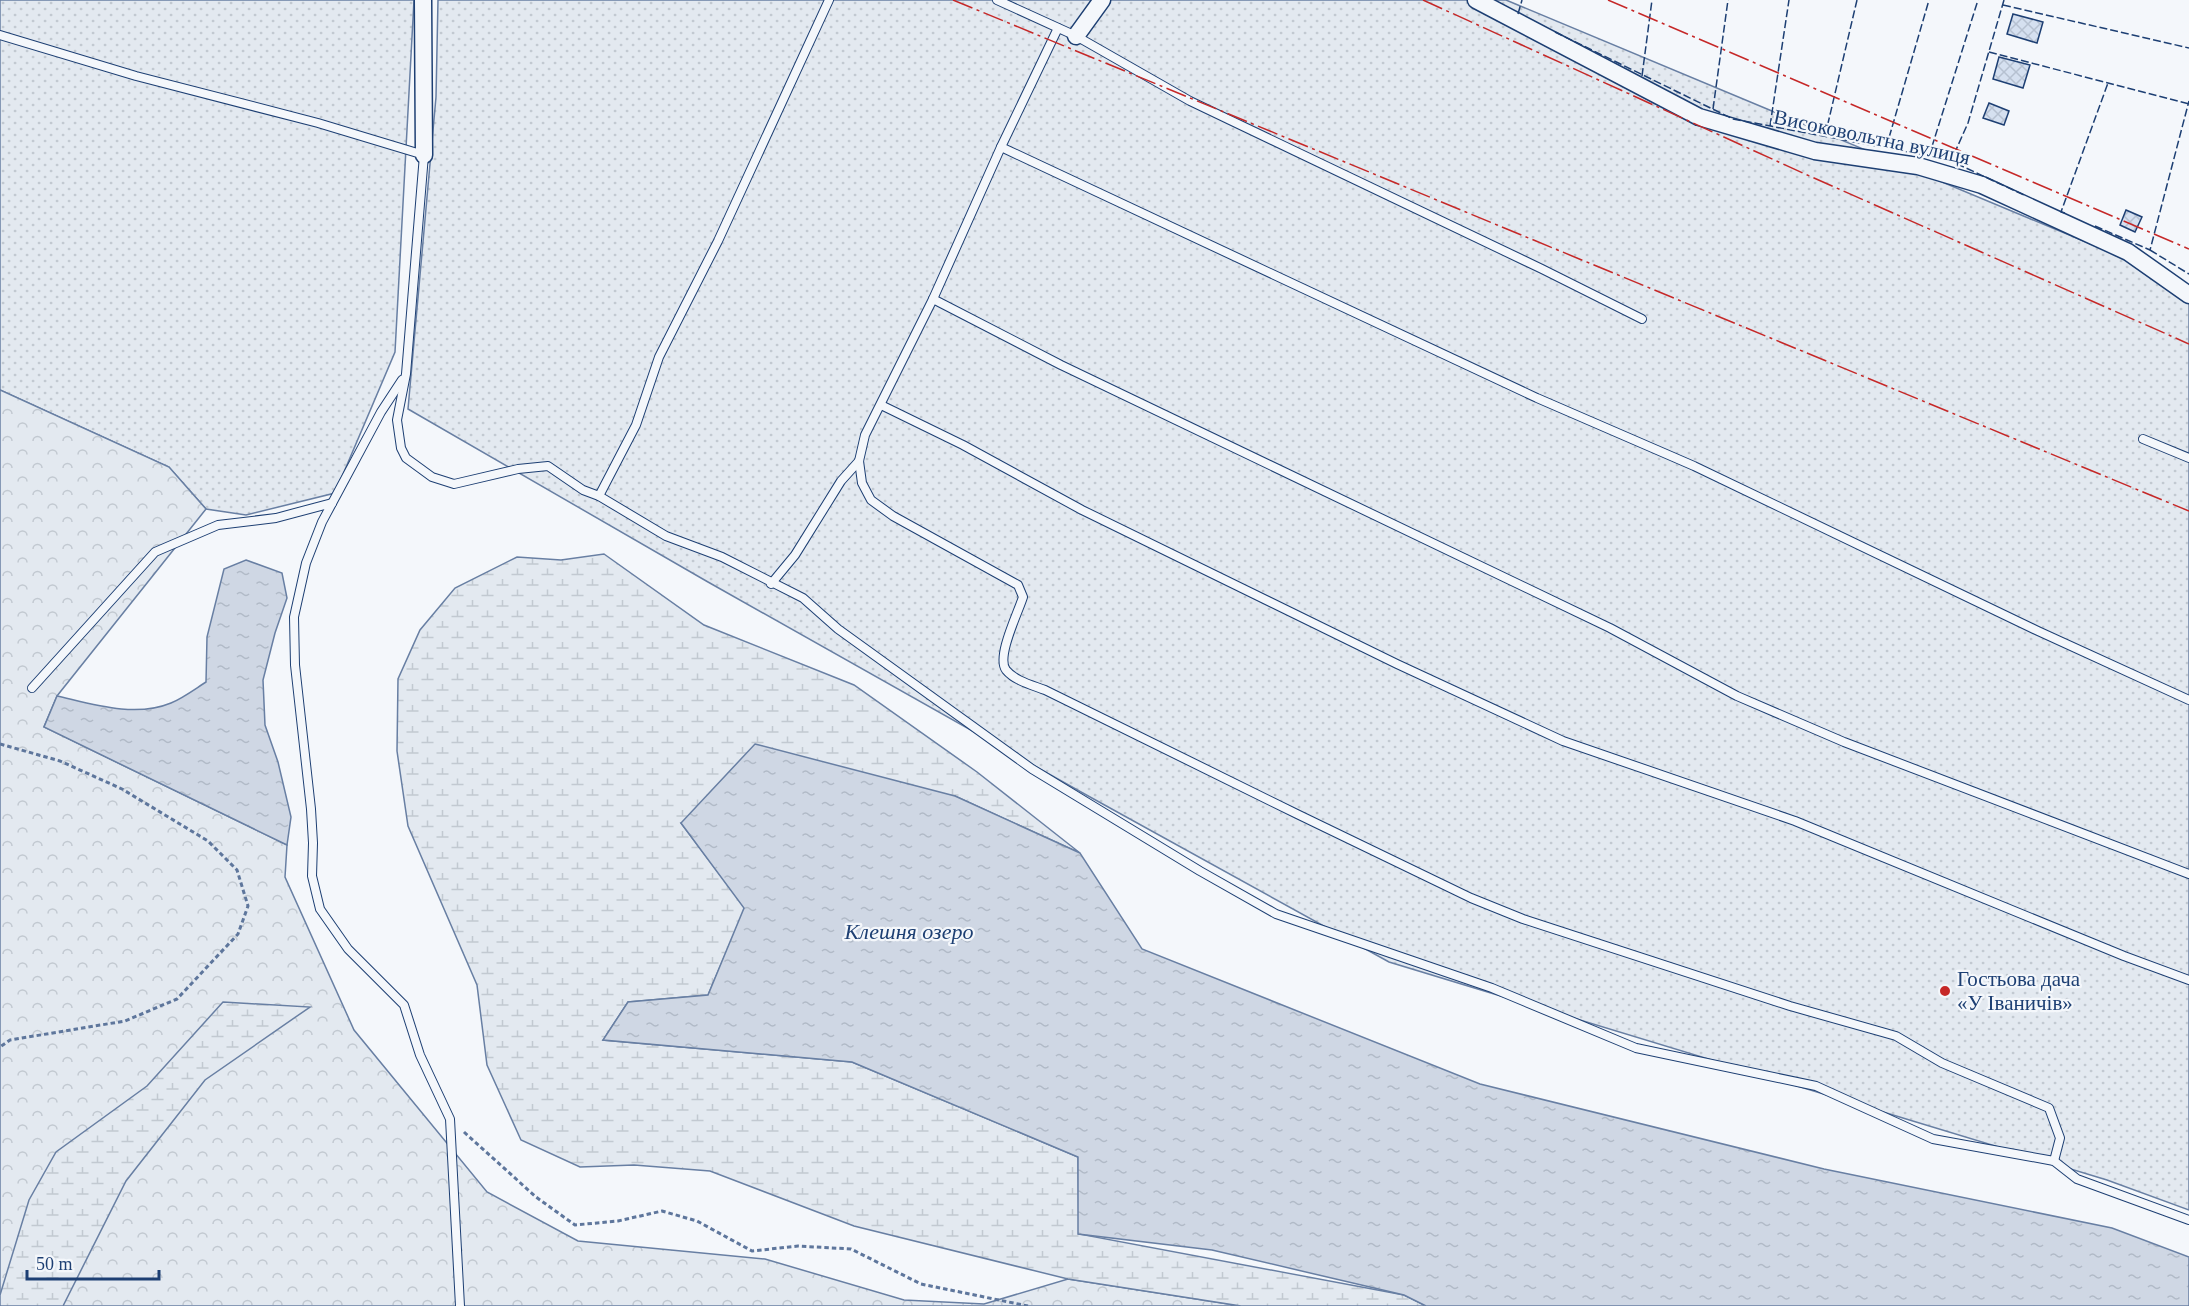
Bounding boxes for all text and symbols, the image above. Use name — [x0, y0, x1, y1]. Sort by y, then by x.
street label: Високовольтна вулиця — [1772, 104, 1973, 170]
water label: Клешня озеро — [844, 919, 973, 944]
place label: Гостьова дача «У Іваничів» — [1957, 967, 2081, 1015]
marker: Гостьова дача «У Іваничів» — [1938, 984, 1952, 998]
scale bar — [27, 1243, 159, 1281]
text: 50 m — [36, 1254, 73, 1274]

